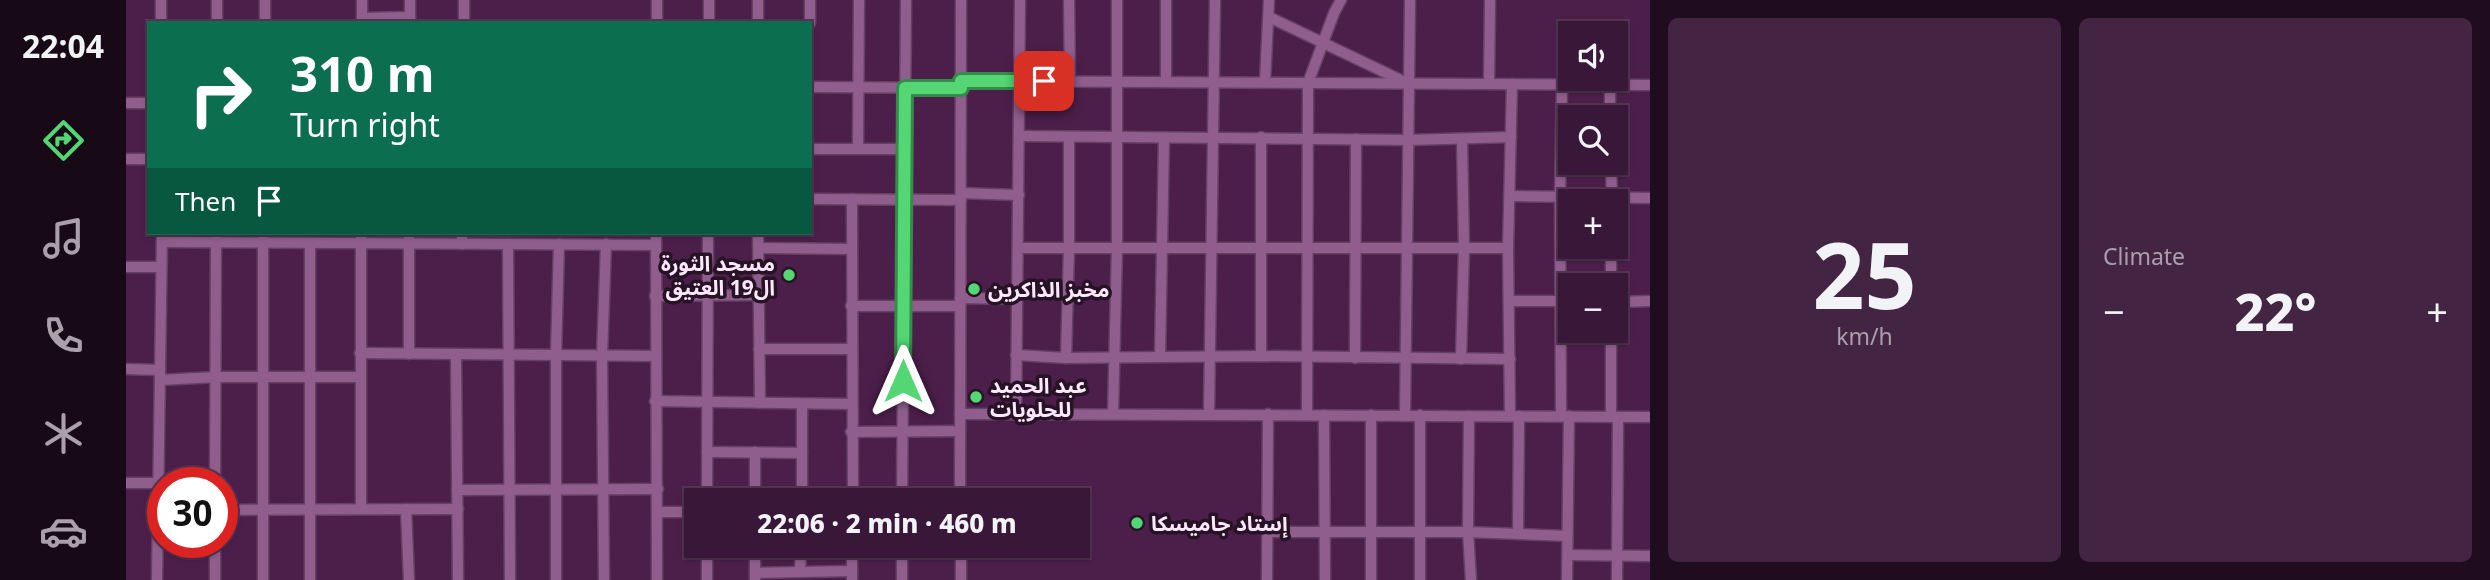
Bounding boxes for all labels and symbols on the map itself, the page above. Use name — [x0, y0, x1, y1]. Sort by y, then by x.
pin — [1014, 51, 1074, 111]
place label: مسجد الثورة ال19 العتيق — [661, 249, 775, 301]
marker: مسجد الثورة ال19 العتيق — [781, 267, 797, 283]
place label: مخبز الذاكرين — [988, 275, 1109, 303]
marker: مخبز الذاكرين — [966, 281, 982, 297]
position arrow — [866, 344, 940, 418]
place label: عبد الحميد للحلويات — [990, 371, 1087, 423]
marker: عبد الحميد للحلويات — [968, 389, 984, 405]
speed limit sign: 30 — [147, 467, 238, 558]
place label: إستاد جاميسكا — [1151, 509, 1289, 538]
marker: إستاد جاميسكا — [1129, 515, 1145, 531]

